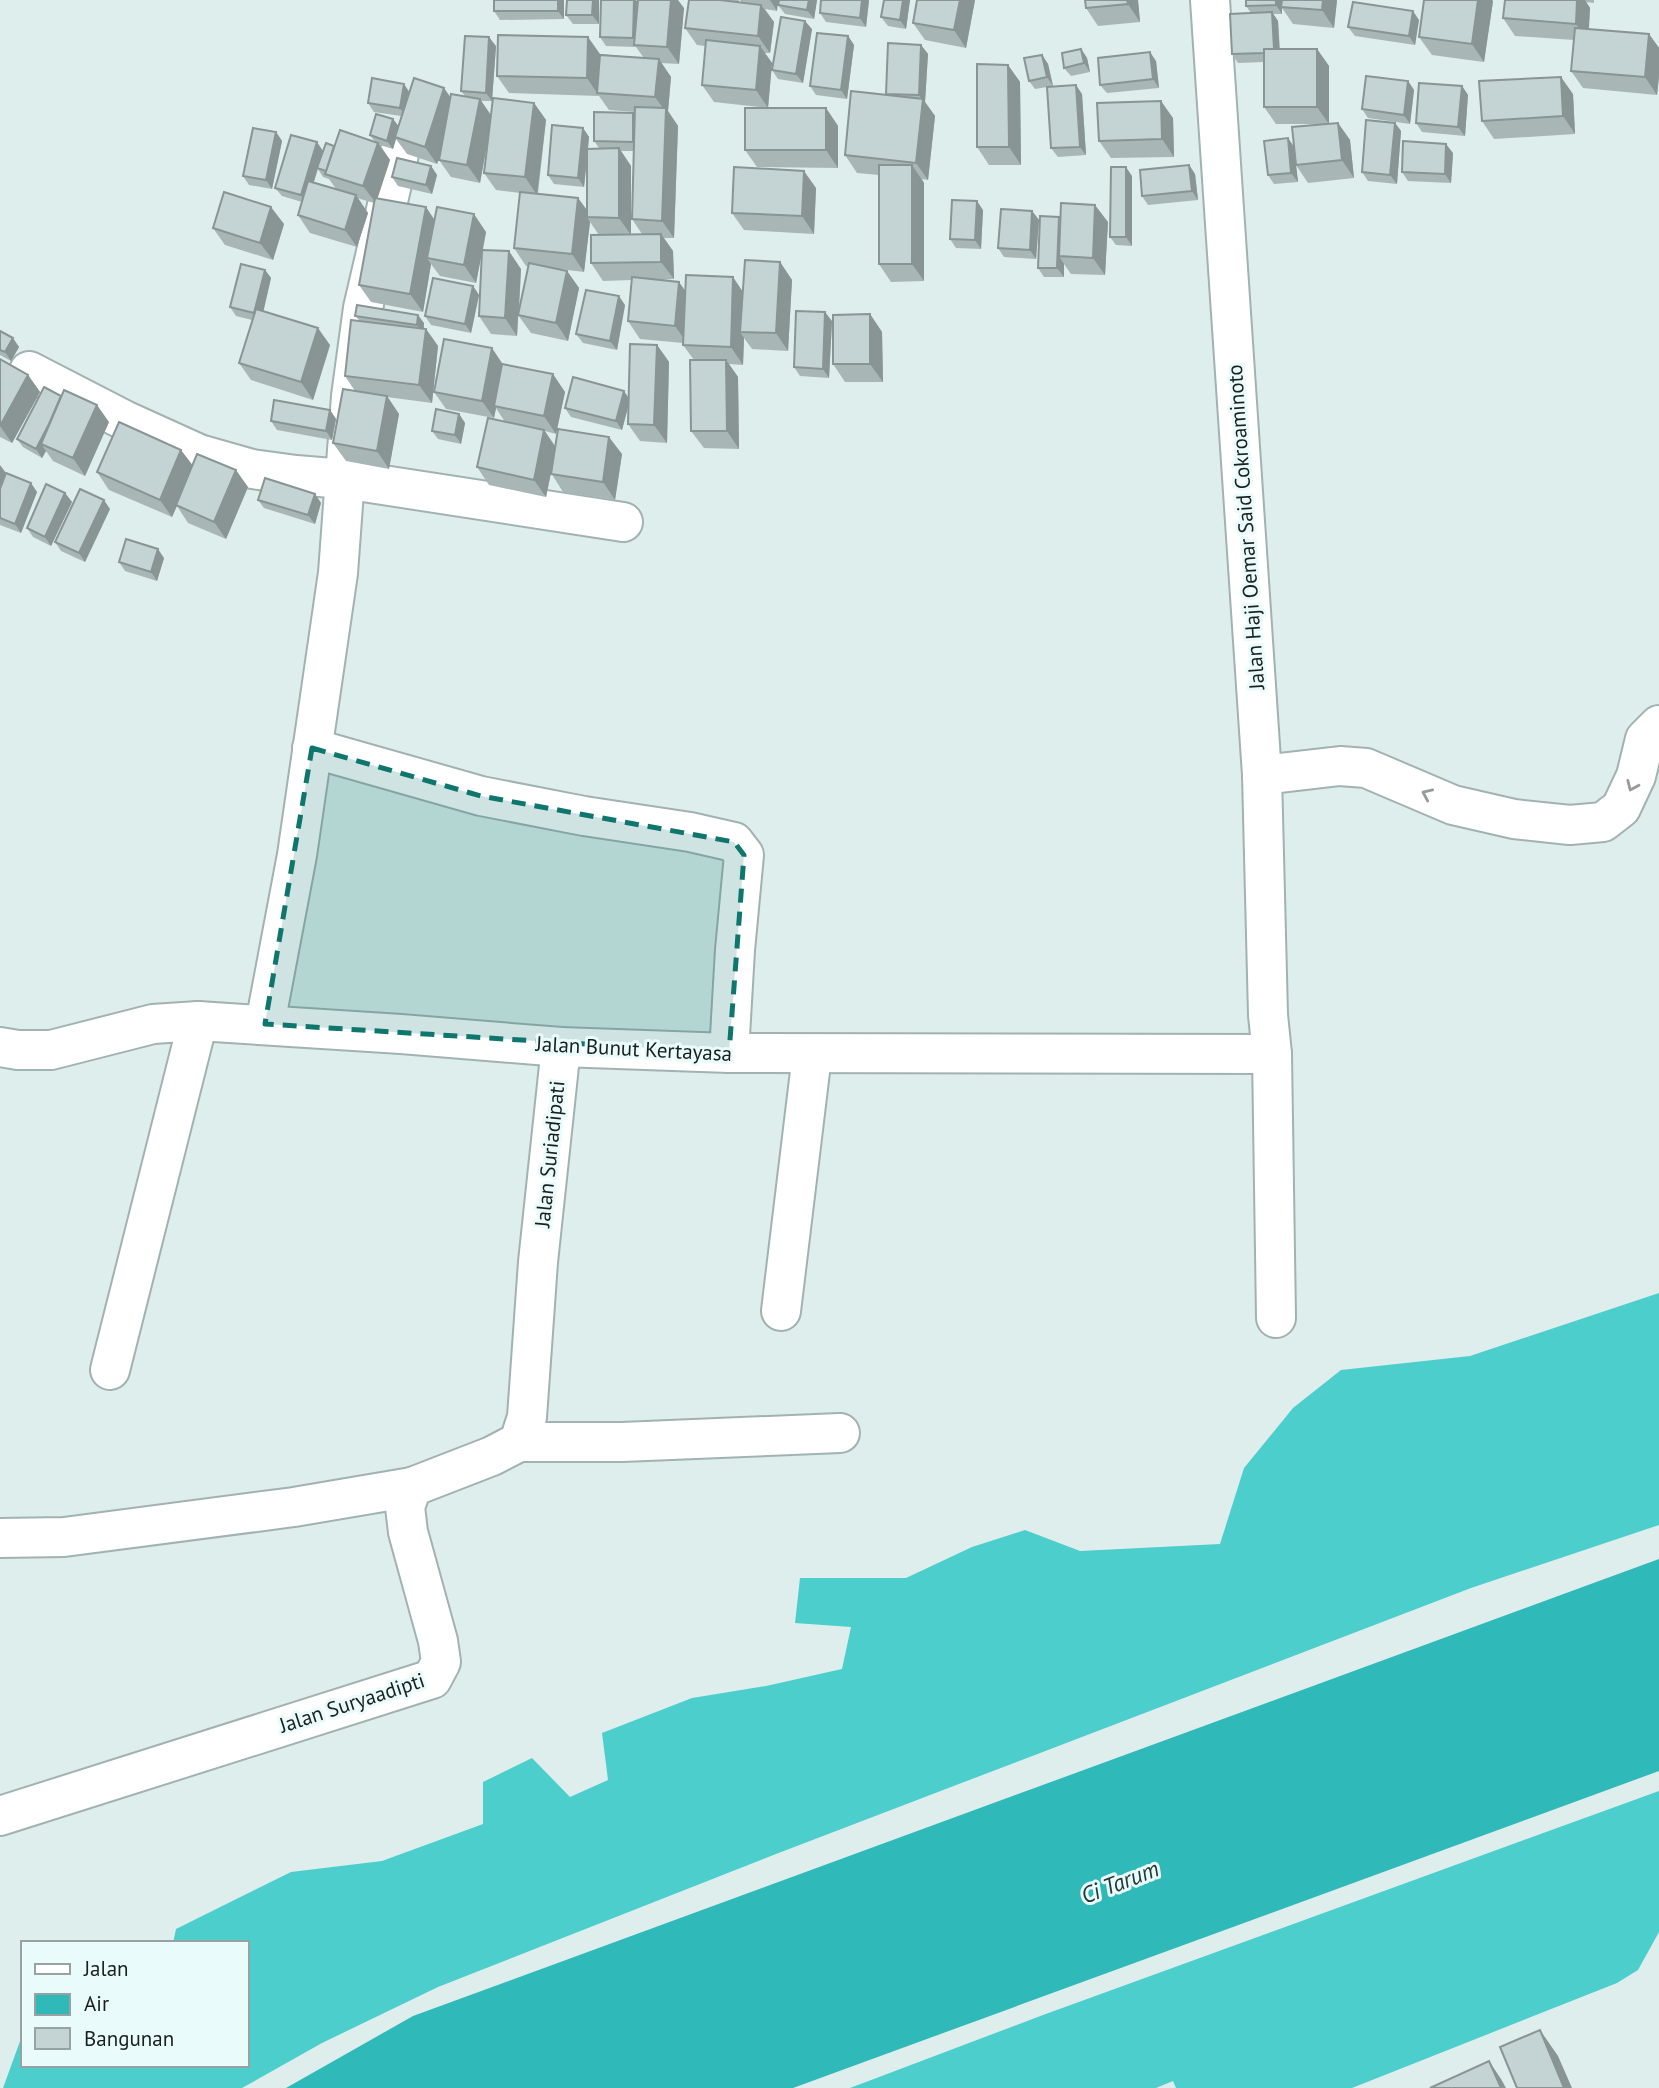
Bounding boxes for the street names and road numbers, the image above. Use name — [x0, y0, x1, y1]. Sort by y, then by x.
street label: Jalan Haji Oemar Said Cokroaminoto — [1221, 364, 1270, 691]
street label: Jalan Bunut Kertayasa — [534, 1030, 733, 1067]
street label: Jalan Suriadipati — [528, 1079, 571, 1230]
street label: Jalan Suryaadipti — [275, 1666, 428, 1739]

